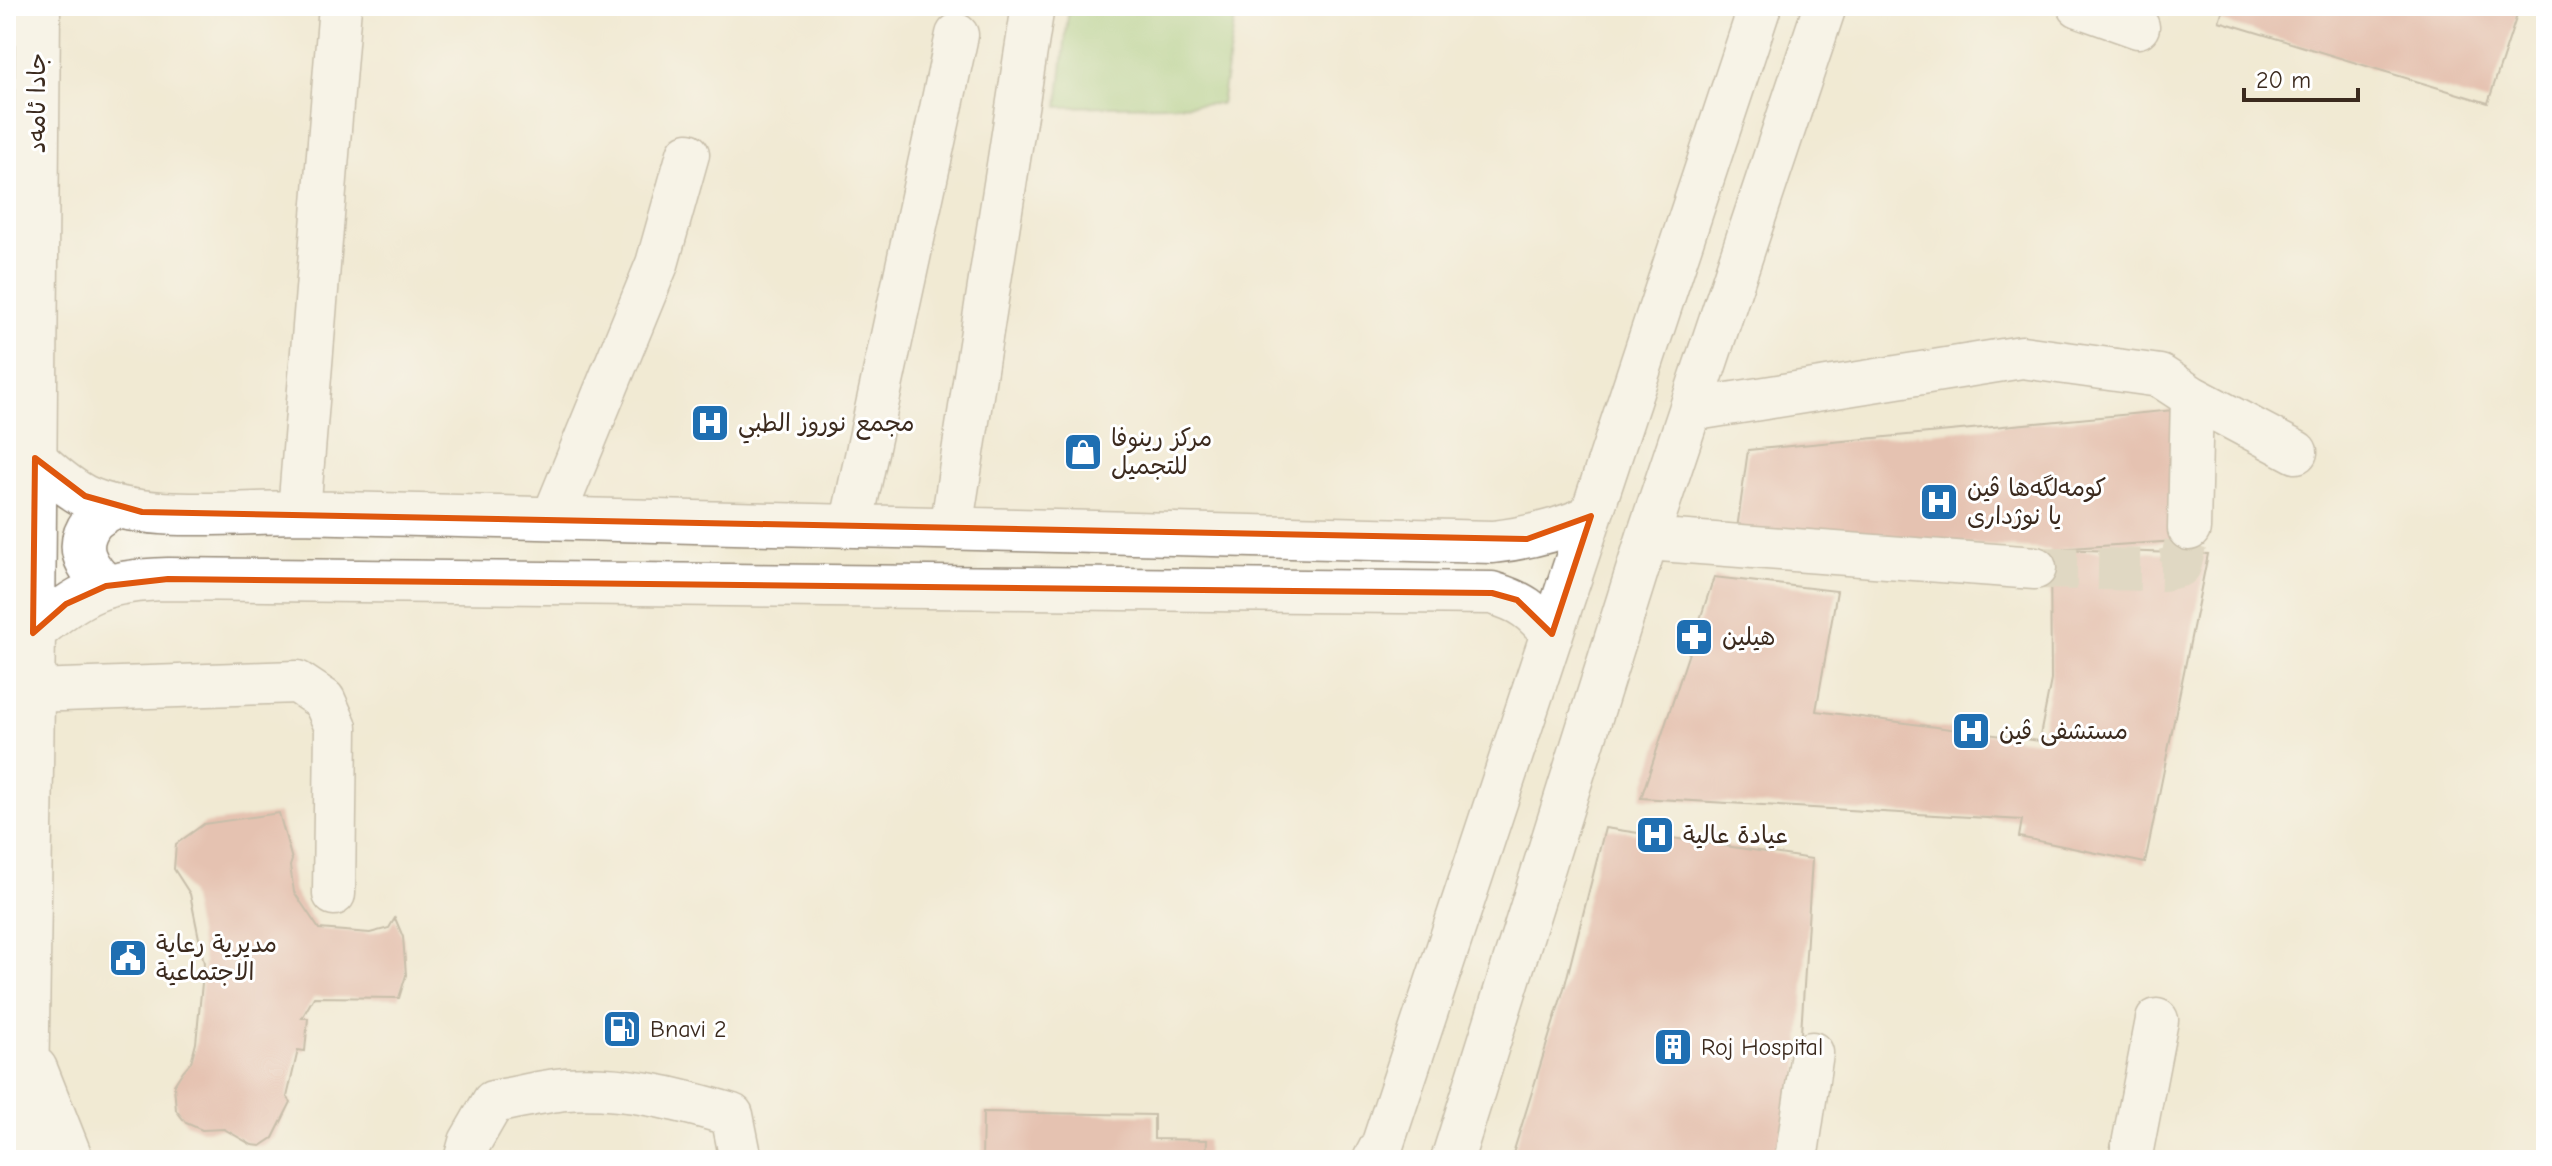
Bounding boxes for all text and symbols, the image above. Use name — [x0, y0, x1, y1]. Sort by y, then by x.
scale bar — [2244, 52, 2358, 102]
street label: جادا ئامەد — [23, 53, 51, 153]
text: 20 m — [2256, 66, 2311, 94]
hospital icon: مجمع نوروز الطبي — [689, 402, 731, 444]
place label: مجمع نوروز الطبي — [738, 409, 914, 444]
place label: مركز رينوفا للتجميل — [1111, 424, 1212, 480]
shop icon: مركز رينوفا للتجميل — [1062, 431, 1104, 473]
place label: کومەلگەها ڤین یا نوژداری — [1967, 474, 2106, 531]
hospital icon: کومەلگەها ڤین یا نوژداری — [1918, 481, 1960, 523]
pharmacy icon: هيلين — [1673, 616, 1715, 658]
place label: هيلين — [1722, 623, 1775, 651]
hospital icon: مستشفى ڤين — [1950, 710, 1992, 752]
place label: مستشفى ڤين — [1999, 717, 2128, 746]
hospital icon: عيادة عالية — [1634, 814, 1676, 856]
place label: عيادة عالية — [1683, 821, 1788, 849]
place label: مديرية رعاية الاجتماعية — [156, 930, 277, 986]
public building icon: مديرية رعاية الاجتماعية — [107, 937, 149, 979]
fuel station icon: Bnavi 2 — [601, 1008, 643, 1050]
place label: Bnavi 2 — [650, 1015, 727, 1043]
building icon: Roj Hospital — [1652, 1026, 1694, 1068]
place label: Roj Hospital — [1701, 1033, 1823, 1061]

